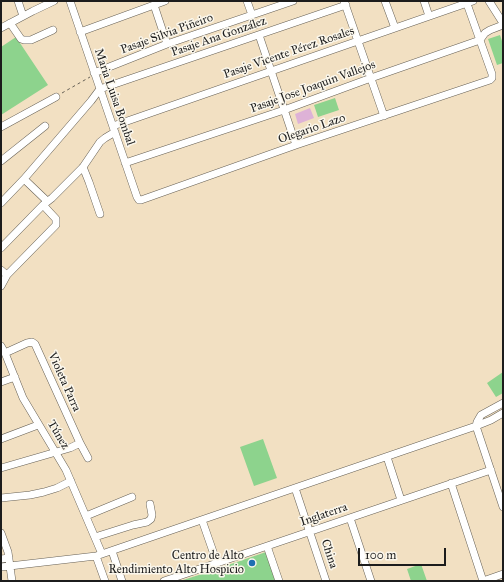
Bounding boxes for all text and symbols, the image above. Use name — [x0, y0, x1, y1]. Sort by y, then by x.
street label: Pasaje Silvia Piñeiro — [119, 11, 215, 57]
street label: Pasaje Ana González — [170, 14, 268, 60]
street label: Pasaje Vicente Pérez Rosales — [222, 24, 356, 82]
street label: Maria Luisa Bombal — [91, 47, 137, 147]
street label: Pasaje Jose Joaquin Vallejos — [248, 58, 378, 116]
street label: Olegario Lazo — [277, 111, 347, 147]
street label: Violeta Parra — [44, 350, 84, 414]
street label: Túnez — [44, 418, 72, 452]
street label: Inglaterra — [299, 500, 349, 530]
street label: China — [318, 538, 340, 570]
scale bar — [360, 540, 448, 566]
text: 100 m — [365, 548, 396, 562]
place label: Centro de Alto Rendimiento Alto Hospicio — [108, 549, 244, 577]
marker: Centro de Alto Rendimiento Alto Hospicio — [247, 558, 257, 568]

